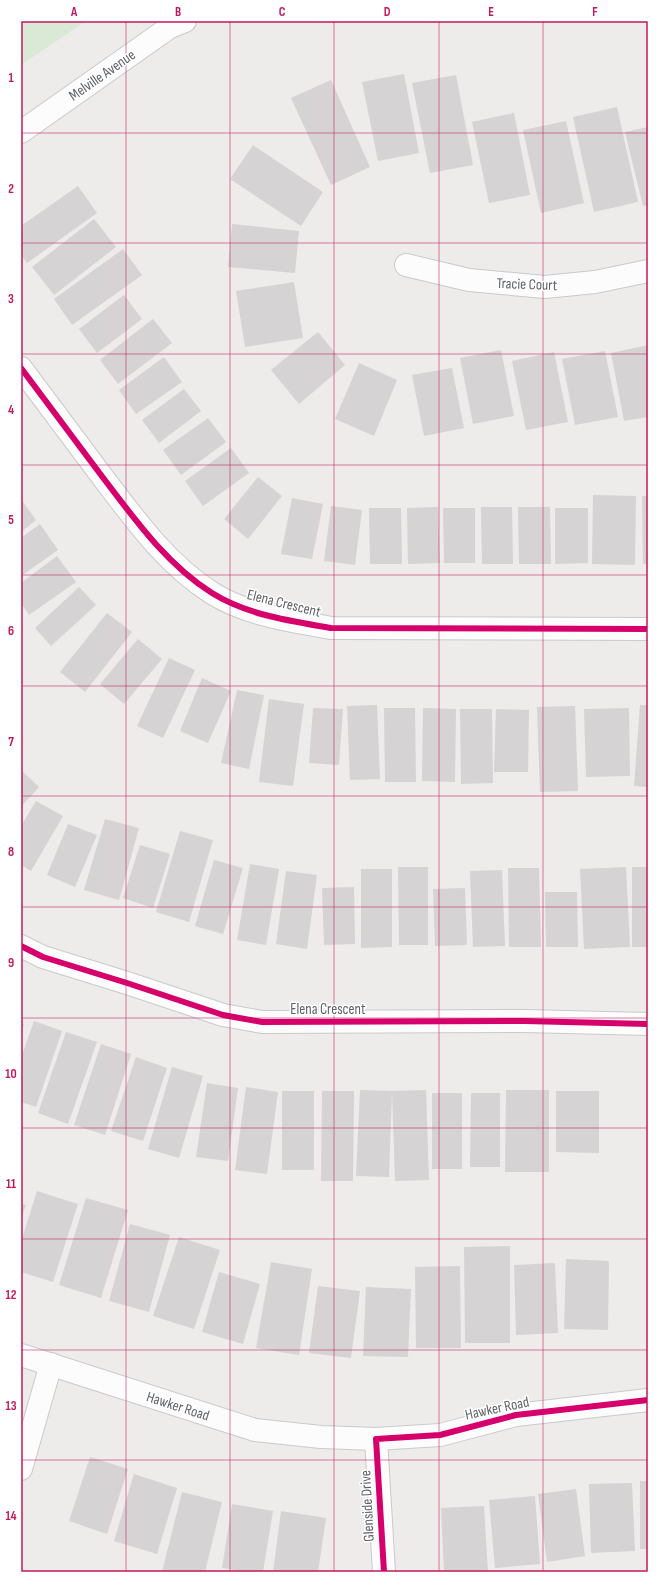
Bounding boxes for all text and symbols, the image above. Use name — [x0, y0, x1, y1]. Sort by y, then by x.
text: A — [70, 4, 78, 20]
text: B — [175, 4, 181, 20]
text: C — [279, 4, 286, 20]
text: D — [384, 4, 391, 20]
text: E — [488, 4, 494, 20]
text: F — [592, 4, 598, 20]
street label: Melville Avenue — [65, 46, 139, 105]
text: 1 — [8, 70, 14, 86]
text: 2 — [8, 181, 14, 197]
street label: Tracie Court — [496, 274, 558, 295]
text: 3 — [8, 291, 14, 307]
text: 4 — [8, 402, 14, 418]
text: 5 — [8, 512, 14, 528]
street label: Elena Crescent — [245, 585, 323, 622]
text: 6 — [8, 623, 14, 639]
text: 7 — [8, 734, 14, 750]
text: 8 — [8, 844, 14, 860]
text: 9 — [8, 955, 14, 971]
street label: Elena Crescent — [290, 1000, 366, 1019]
text: 10 — [5, 1066, 17, 1082]
text: 11 — [6, 1176, 16, 1192]
text: 12 — [6, 1287, 17, 1303]
street label: Hawker Road — [144, 1387, 212, 1426]
street label: Hawker Road — [463, 1392, 531, 1425]
text: 13 — [6, 1398, 17, 1414]
street label: Glenside Drive — [356, 1470, 379, 1542]
text: 14 — [5, 1508, 17, 1524]

